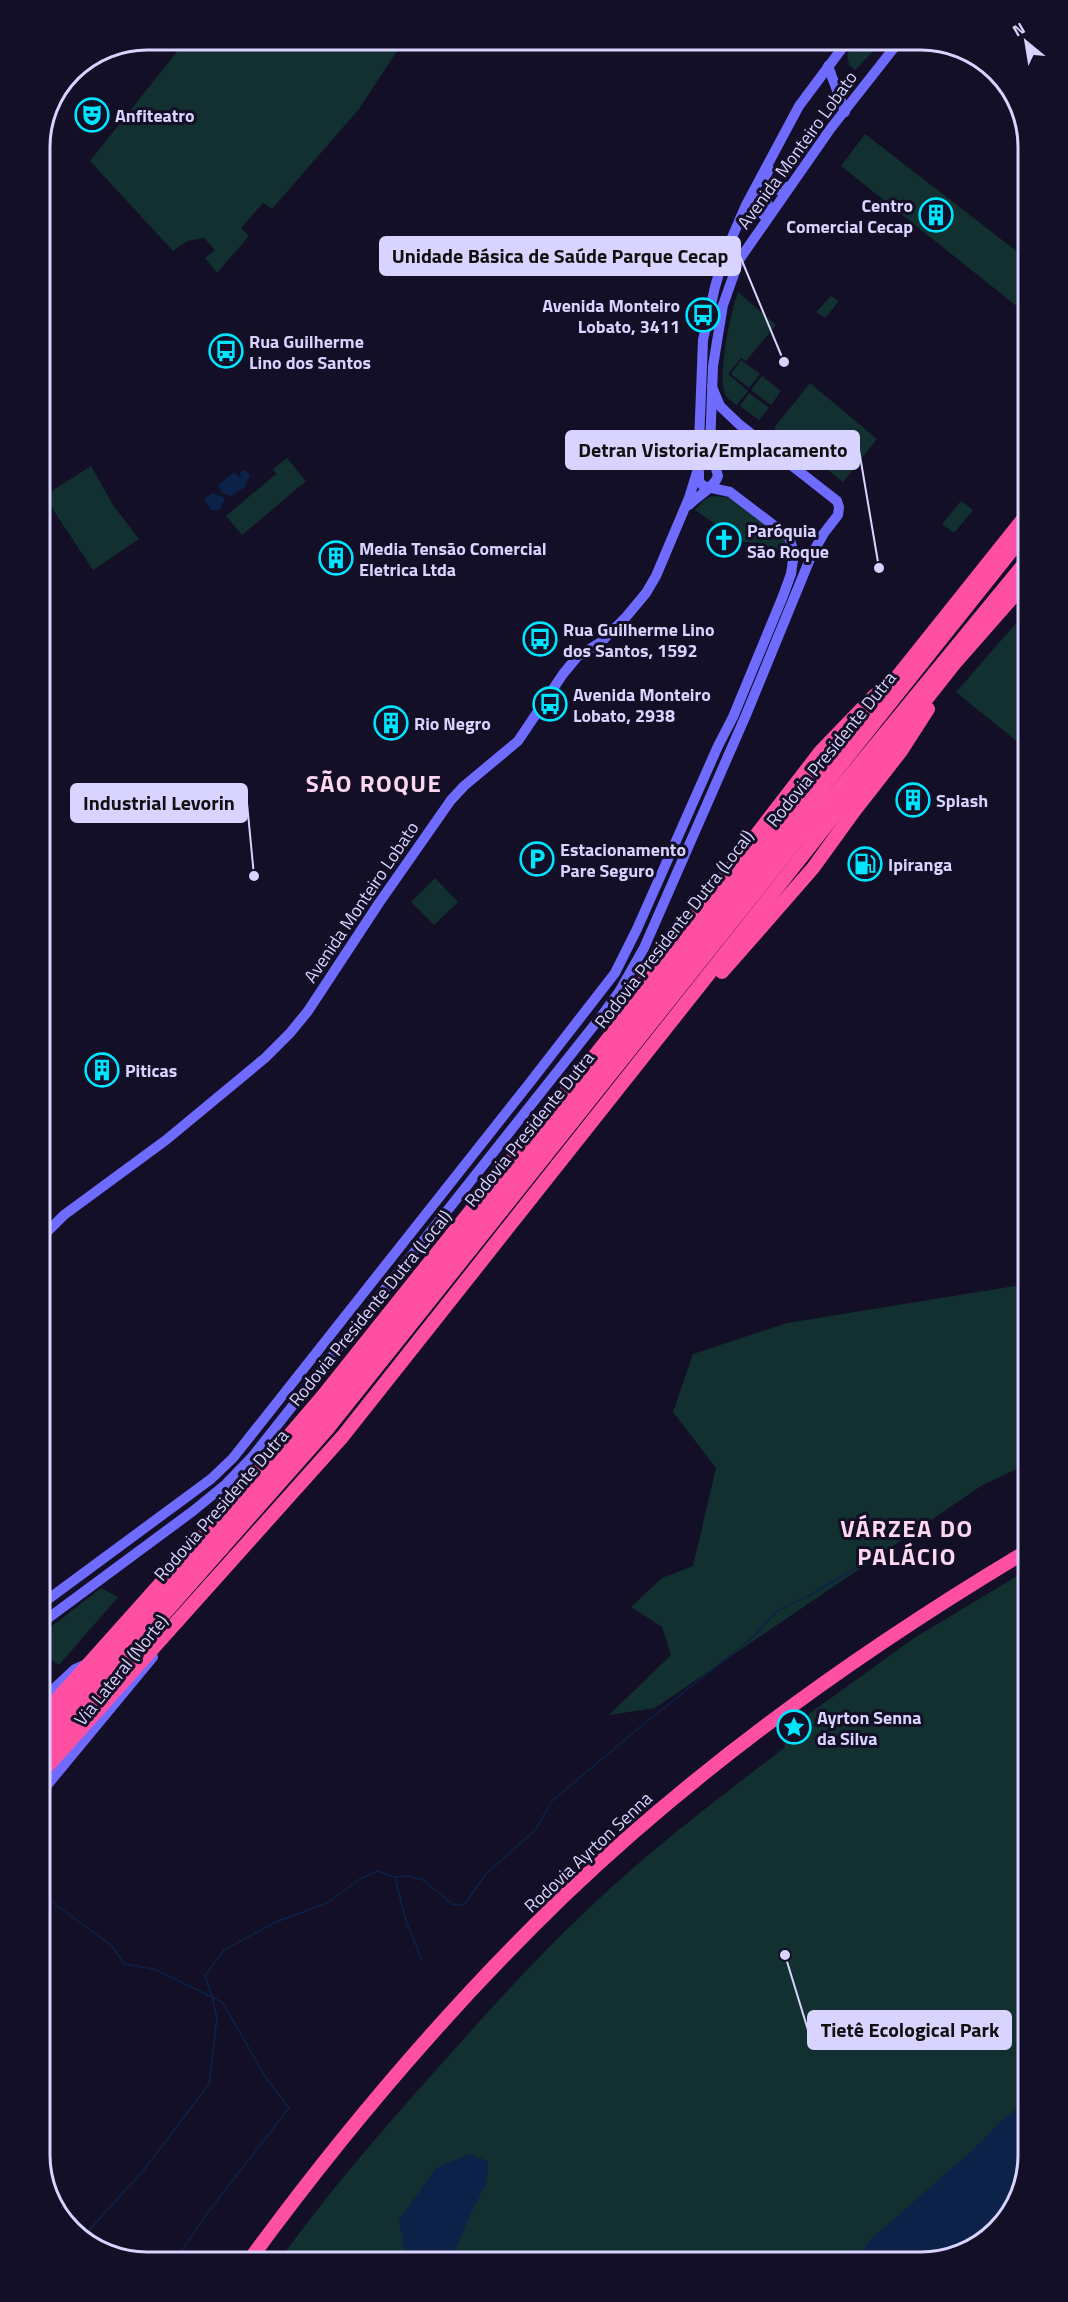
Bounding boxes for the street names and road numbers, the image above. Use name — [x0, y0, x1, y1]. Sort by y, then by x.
street label: Avenida Monteiro Lobato — [730, 65, 864, 235]
street label: Rodovia Presidente Dutra — [760, 665, 902, 833]
street label: Avenida Monteiro Lobato — [297, 816, 425, 988]
street label: Rodovia Presidente Dutra (Local) — [588, 824, 760, 1034]
street label: Rodovia Presidente Dutra — [458, 1045, 600, 1213]
street label: Rodovia Presidente Dutra (Local) — [282, 1204, 458, 1412]
street label: Rodovia Presidente Dutra — [147, 1423, 295, 1587]
street label: Via Lateral (Norte) — [68, 1608, 174, 1732]
street label: Rodovia Ayrton Senna — [518, 1785, 658, 1919]

